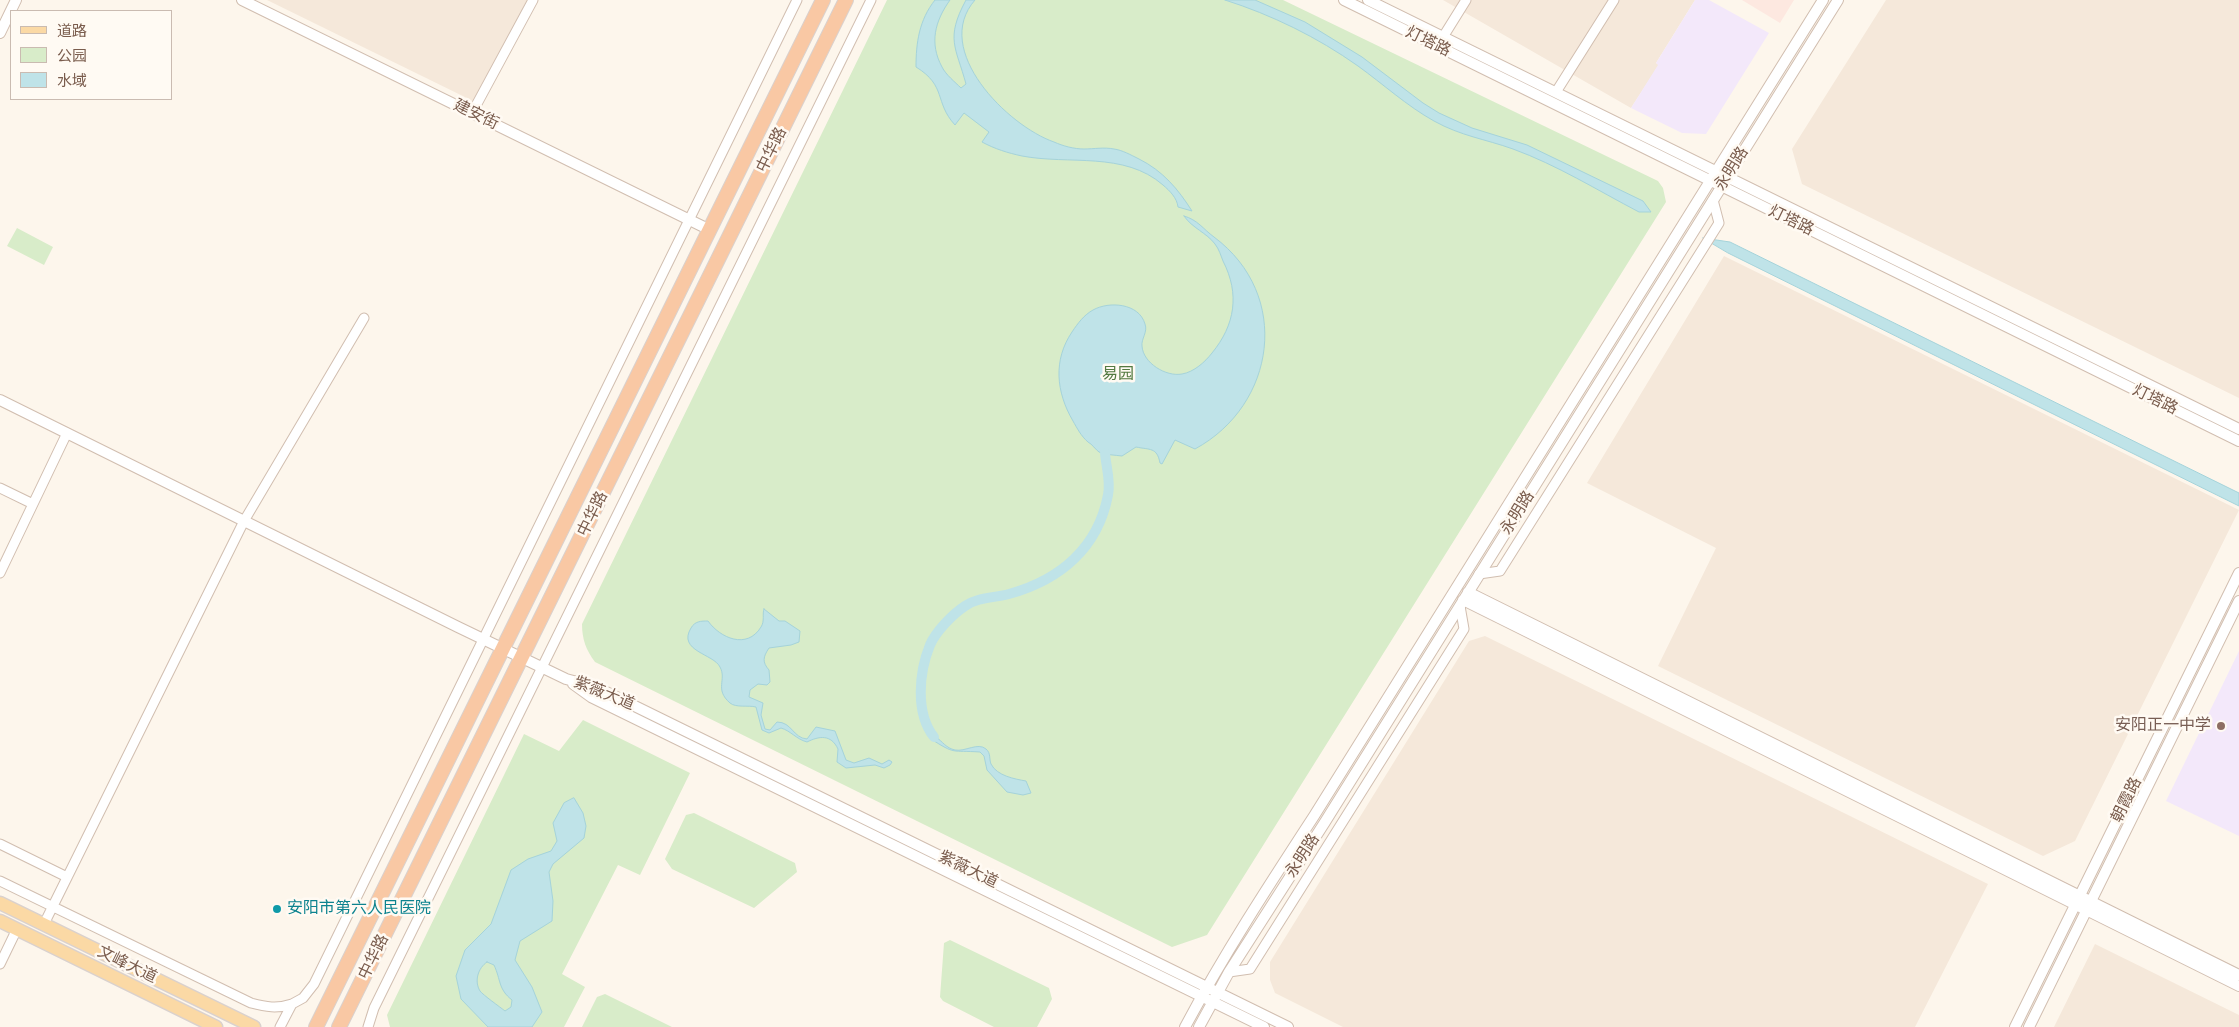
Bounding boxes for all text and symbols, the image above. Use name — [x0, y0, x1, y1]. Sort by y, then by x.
legend — [10, 10, 172, 100]
text: 道路 — [57, 22, 87, 40]
street label: 灯塔路 — [1402, 23, 1454, 61]
text: 公园 — [57, 47, 87, 65]
text: 水域 — [57, 72, 87, 90]
street label: 建安街 — [450, 96, 502, 134]
street label: 中华路 — [753, 124, 791, 176]
street label: 永明路 — [1711, 144, 1753, 194]
street label: 灯塔路 — [1765, 202, 1817, 240]
park label: 易园 — [1102, 365, 1134, 385]
street label: 灯塔路 — [2129, 381, 2181, 419]
street label: 中华路 — [574, 488, 612, 540]
street label: 永明路 — [1497, 488, 1539, 538]
street label: 紫薇大道 — [571, 673, 637, 715]
place label: 安阳正一中学 — [2115, 716, 2211, 736]
marker: 安阳正一中学 — [2215, 720, 2227, 732]
street label: 朝霞路 — [2108, 774, 2146, 826]
street label: 永明路 — [1282, 831, 1324, 881]
street label: 紫薇大道 — [935, 847, 1001, 893]
place label: 安阳市第六人民医院 — [287, 899, 431, 919]
marker: 安阳市第六人民医院 — [271, 903, 283, 915]
street label: 中华路 — [355, 931, 393, 983]
street label: 文峰大道 — [94, 942, 160, 988]

